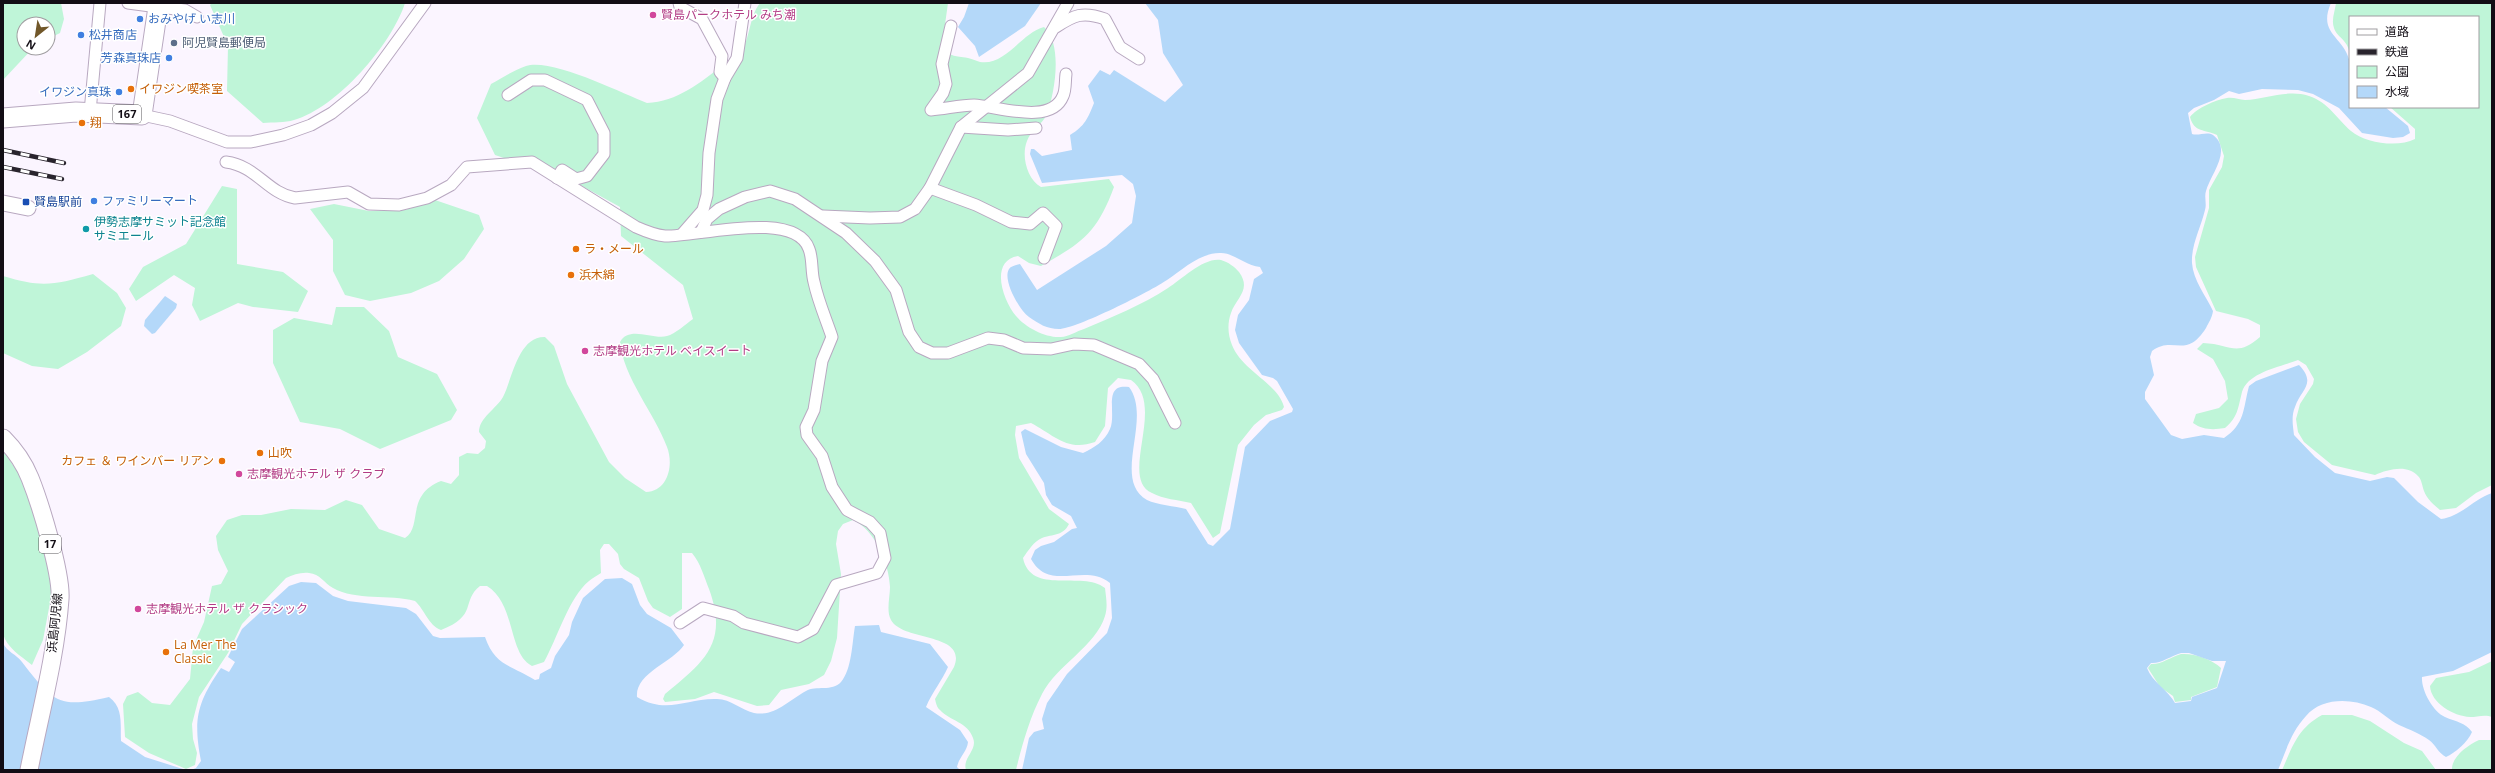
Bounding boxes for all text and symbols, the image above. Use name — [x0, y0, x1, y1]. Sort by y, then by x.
place label: 賢島パークホテル みち潮 — [661, 6, 796, 23]
place label: おみやげ い志川 — [148, 10, 235, 27]
marker: 賢島パークホテル みち潮 — [648, 10, 658, 20]
marker: おみやげ い志川 — [135, 14, 145, 24]
north arrow — [16, 16, 56, 56]
legend — [2349, 16, 2479, 108]
text: 道路 — [2385, 23, 2409, 40]
place label: 松井商店 — [89, 26, 137, 43]
marker: 松井商店 — [76, 30, 86, 40]
place label: 阿児賢島郵便局 — [182, 34, 266, 51]
text: N — [23, 36, 38, 54]
marker: 阿児賢島郵便局 — [169, 38, 179, 48]
text: 鉄道 — [2385, 43, 2409, 60]
place label: 芳森真珠店 — [101, 49, 161, 66]
marker: 芳森真珠店 — [164, 53, 174, 63]
text: 公園 — [2385, 63, 2409, 80]
place label: イワジン喫茶室 — [139, 80, 223, 97]
place label: イワジン真珠 — [39, 83, 111, 100]
text: 水域 — [2385, 83, 2409, 100]
marker: イワジン喫茶室 — [126, 84, 136, 94]
marker: イワジン真珠 — [114, 87, 124, 97]
road number: 167 — [113, 105, 141, 123]
place label: 翔 — [90, 114, 102, 131]
marker: 翔 — [77, 118, 87, 128]
place label: ファミリーマート — [102, 192, 198, 209]
place label: 賢島駅前 — [34, 193, 82, 210]
marker: ファミリーマート — [89, 196, 99, 206]
marker: 賢島駅前 — [21, 197, 31, 207]
place label: 伊勢志摩サミット記念館 サミエール — [94, 213, 226, 244]
marker: 伊勢志摩サミット記念館 サミエール — [81, 224, 91, 234]
place label: ラ・メール — [584, 240, 644, 257]
marker: ラ・メール — [571, 244, 581, 254]
place label: 浜木綿 — [579, 266, 615, 283]
marker: 浜木綿 — [566, 270, 576, 280]
place label: 志摩観光ホテル ベイスイート — [593, 342, 752, 359]
marker: 志摩観光ホテル ベイスイート — [580, 346, 590, 356]
place label: 山吹 — [268, 444, 292, 461]
marker: 山吹 — [255, 448, 265, 458]
place label: カフェ ＆ ワインバー リアン — [61, 452, 214, 469]
marker: カフェ ＆ ワインバー リアン — [217, 456, 227, 466]
place label: 志摩観光ホテル ザ クラブ — [247, 465, 385, 482]
marker: 志摩観光ホテル ザ クラブ — [234, 469, 244, 479]
road number: 17 — [39, 535, 61, 553]
street label: 浜島阿児線 — [43, 592, 66, 654]
place label: 志摩観光ホテル ザ クラシック — [146, 600, 308, 617]
marker: 志摩観光ホテル ザ クラシック — [133, 604, 143, 614]
place label: La Mer The Classic — [174, 636, 237, 667]
marker: La Mer The Classic — [161, 647, 171, 657]

